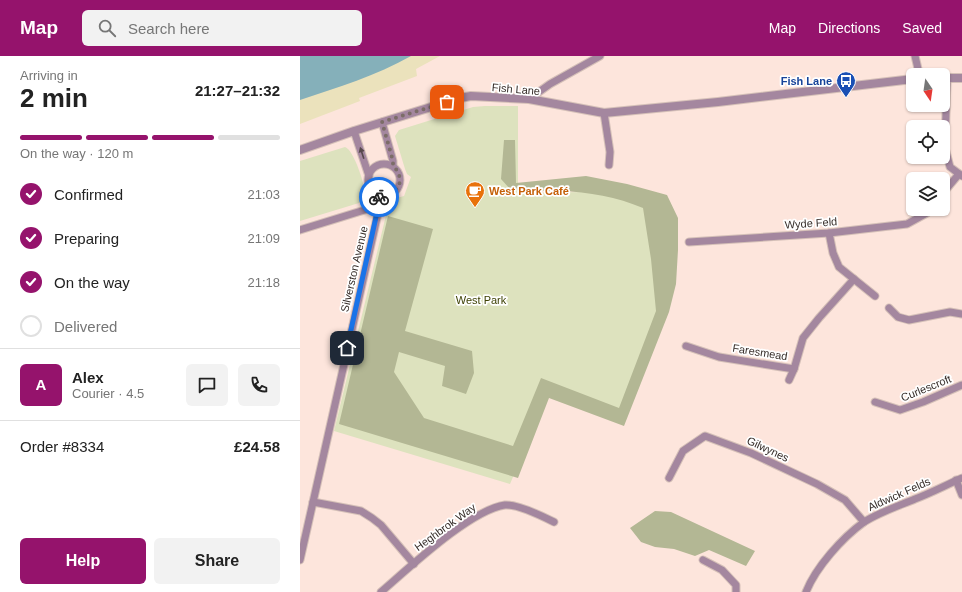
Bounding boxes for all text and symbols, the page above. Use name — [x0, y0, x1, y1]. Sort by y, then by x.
search box — [82, 10, 362, 46]
text: Map — [20, 17, 58, 38]
icon: search — [96, 17, 118, 39]
text: Search here — [128, 20, 210, 37]
text: Map — [769, 20, 796, 36]
text: Directions — [818, 20, 880, 36]
text: Saved — [902, 20, 942, 36]
text: Arriving in — [20, 68, 78, 83]
north arrow — [906, 68, 950, 112]
map controls — [906, 68, 950, 216]
bus stop icon: Fish Lane — [835, 70, 857, 98]
place label: Fish Lane — [781, 75, 832, 87]
street label: Fish Lane — [491, 81, 541, 97]
text: 21:27–21:32 — [195, 82, 280, 99]
text: 2 min — [20, 83, 88, 113]
pin — [430, 85, 464, 119]
icon: bag — [436, 91, 458, 113]
button: locate — [906, 120, 950, 164]
text: On the way · 120 m — [20, 146, 133, 161]
one-way arrow — [359, 147, 365, 159]
button: layers — [906, 172, 950, 216]
courier — [359, 177, 399, 217]
cafe icon: West Park Café — [464, 180, 486, 208]
icon: check — [20, 183, 42, 205]
place label: West Park Café — [489, 185, 569, 197]
text: Confirmed — [54, 186, 123, 203]
icon: bike — [368, 186, 390, 208]
text: 21:03 — [247, 187, 280, 202]
street label: Wyde Feld — [784, 215, 838, 231]
street label: Silverston Avenue — [338, 225, 370, 313]
icon: check — [20, 227, 42, 249]
text: Preparing — [54, 230, 119, 247]
text: 21:09 — [247, 231, 280, 246]
icon: check — [20, 271, 42, 293]
text: On the way — [54, 274, 130, 291]
text: 21:18 — [247, 275, 280, 290]
park label: West Park — [456, 294, 507, 306]
text: Delivered — [54, 318, 117, 335]
pin — [330, 331, 364, 365]
icon: home — [336, 337, 358, 359]
street label: Faresmead — [732, 342, 788, 362]
button: chat — [186, 364, 228, 406]
button: phone — [238, 364, 280, 406]
text: Alex — [72, 369, 104, 386]
street label: Curlescroft — [899, 372, 953, 404]
text: A — [36, 376, 46, 393]
text: Courier · 4.5 — [72, 386, 144, 401]
street label: Gilwynes — [745, 434, 791, 464]
text: Order #8334 — [20, 438, 104, 455]
text: £24.58 — [234, 438, 280, 455]
street label: Aldwick Felds — [866, 475, 933, 513]
street label: Heghbrok Way — [412, 501, 478, 553]
button: Help — [20, 538, 146, 584]
button: Share — [154, 538, 280, 584]

